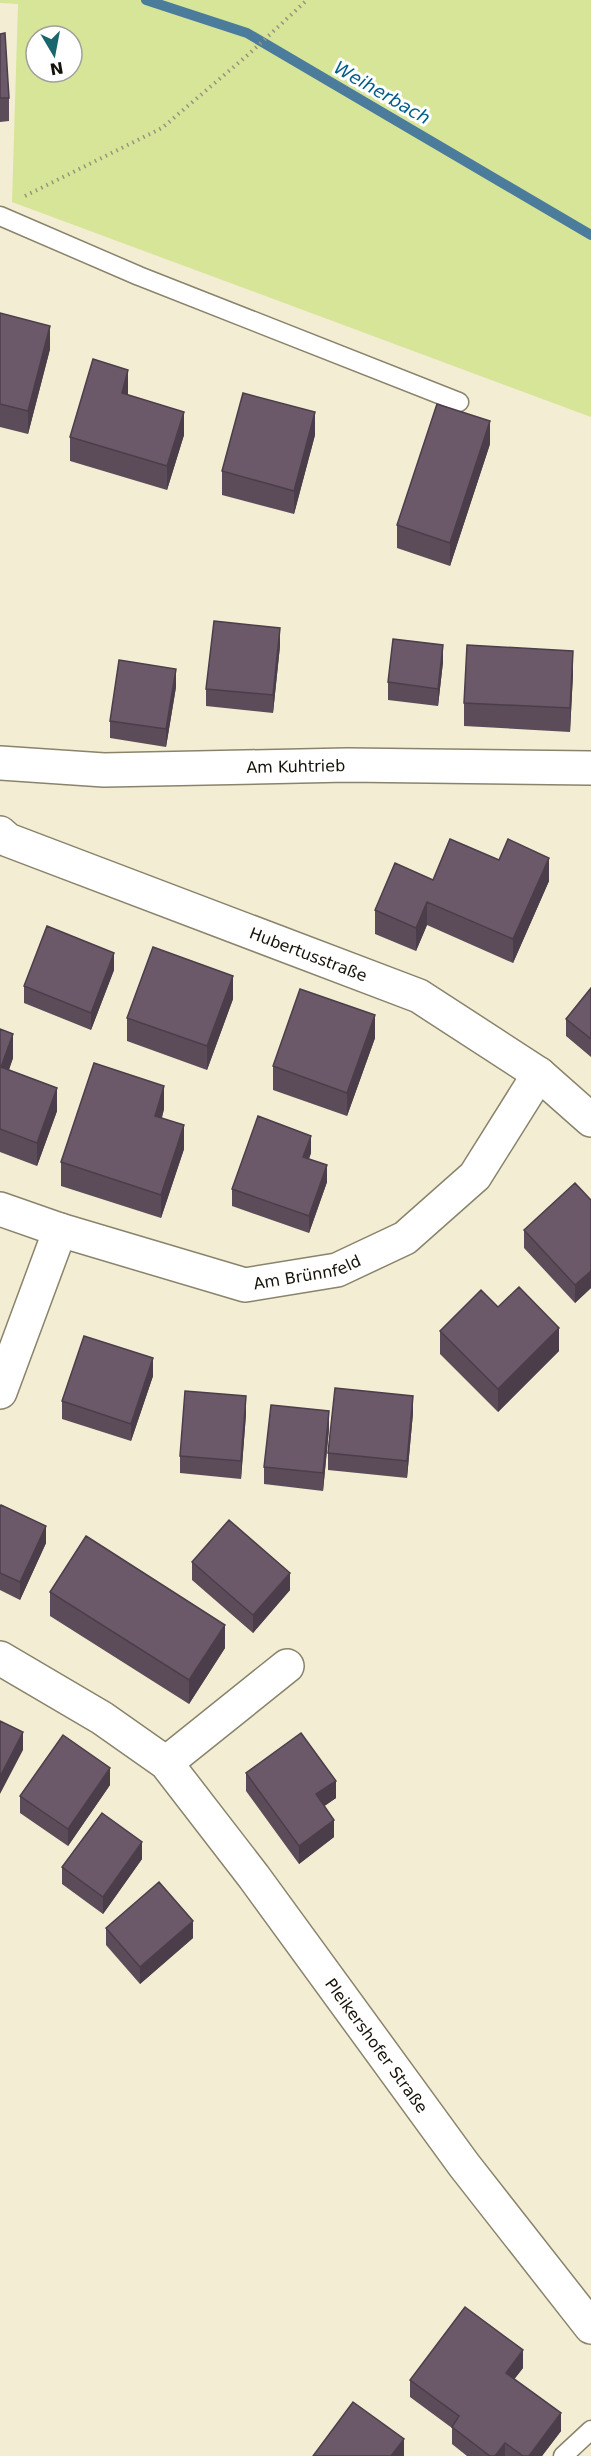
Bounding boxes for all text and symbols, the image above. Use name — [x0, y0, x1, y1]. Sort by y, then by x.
north arrow — [24, 24, 84, 84]
water label: Weiherbach — [330, 57, 434, 129]
text: N — [48, 58, 65, 79]
street label: Am Kuhtrieb — [246, 756, 345, 777]
street label: Hubertusstraße — [247, 924, 370, 985]
street label: Am Brünnfeld — [252, 1251, 364, 1293]
street label: Pleikershofer Straße — [321, 1975, 432, 2117]

